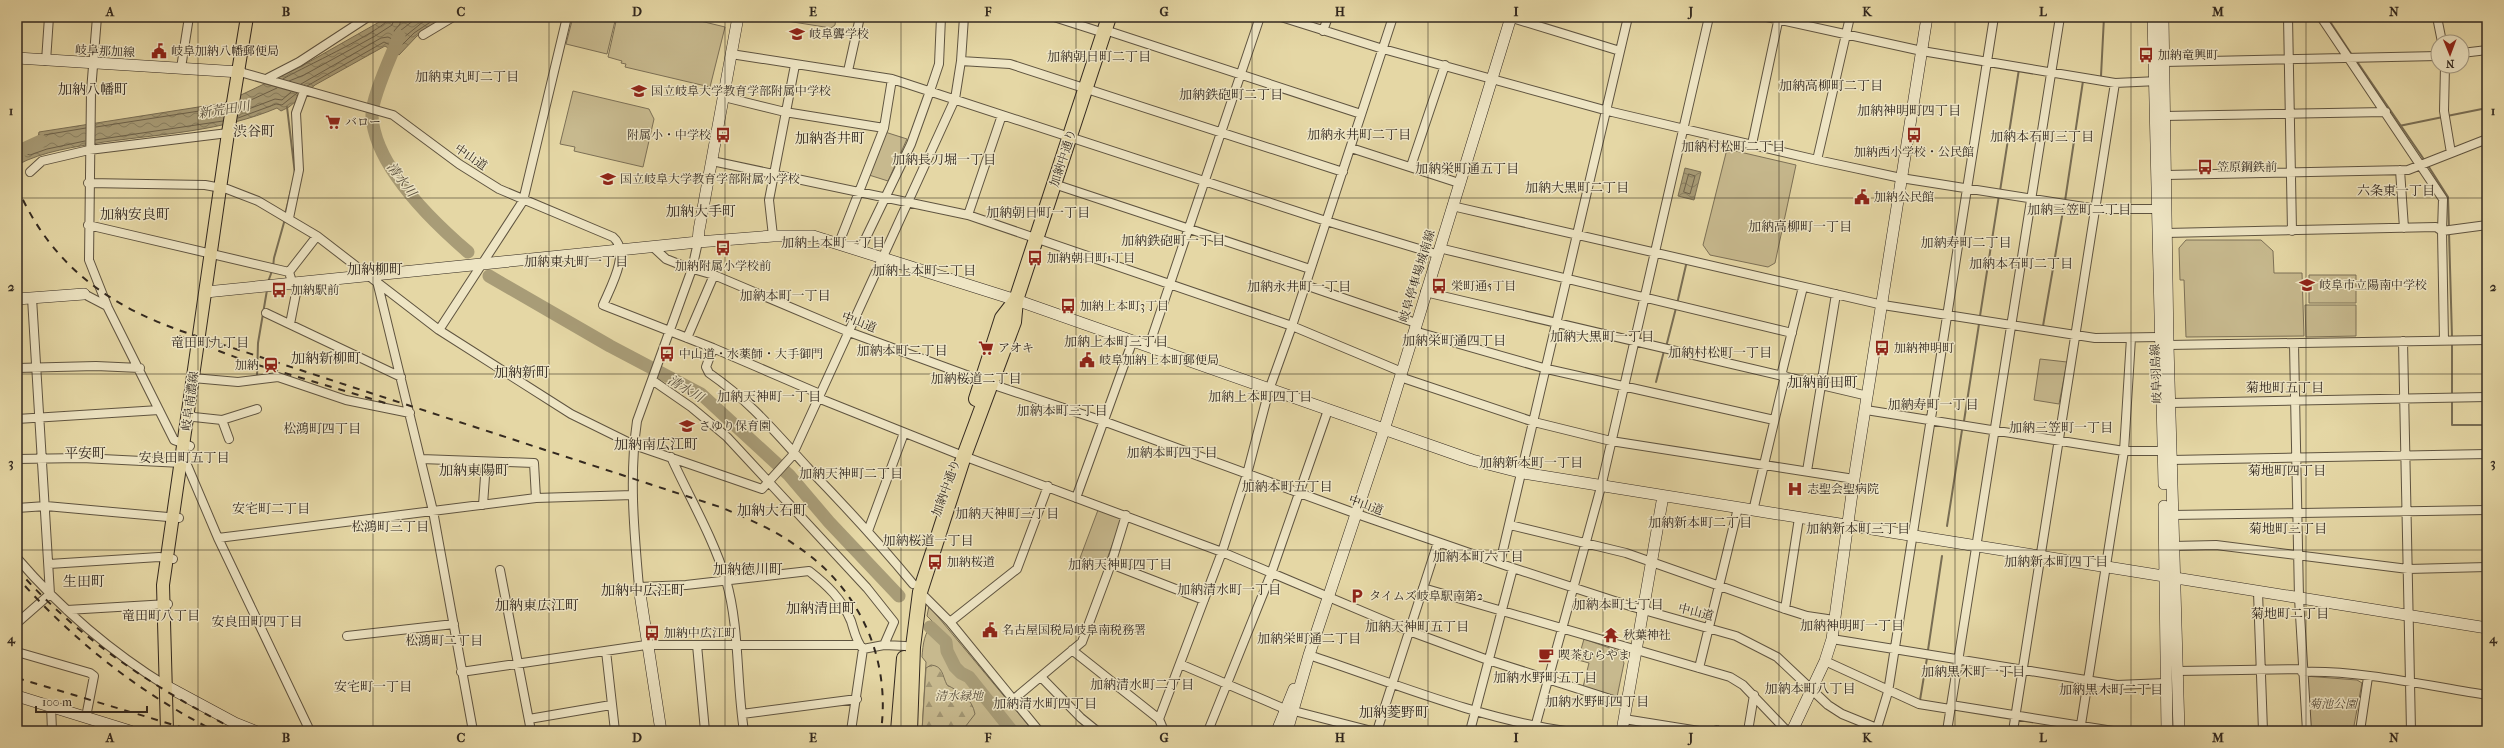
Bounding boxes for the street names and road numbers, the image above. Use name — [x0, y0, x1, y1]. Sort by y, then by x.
street label: 岐阜那加線 — [75, 42, 135, 60]
street label: 加納中通り — [1047, 127, 1079, 189]
street label: 中山道 — [452, 141, 490, 173]
street label: 岐阜停車場城南線 — [1396, 228, 1438, 324]
street label: 中山道 — [840, 309, 878, 335]
street label: 岐阜羽島線 — [2148, 344, 2164, 404]
street label: 岐阜南濃線 — [179, 370, 201, 432]
street label: 加納中通り — [929, 457, 963, 519]
street label: 中山道 — [1347, 492, 1385, 518]
street label: 中山道 — [1677, 601, 1715, 623]

